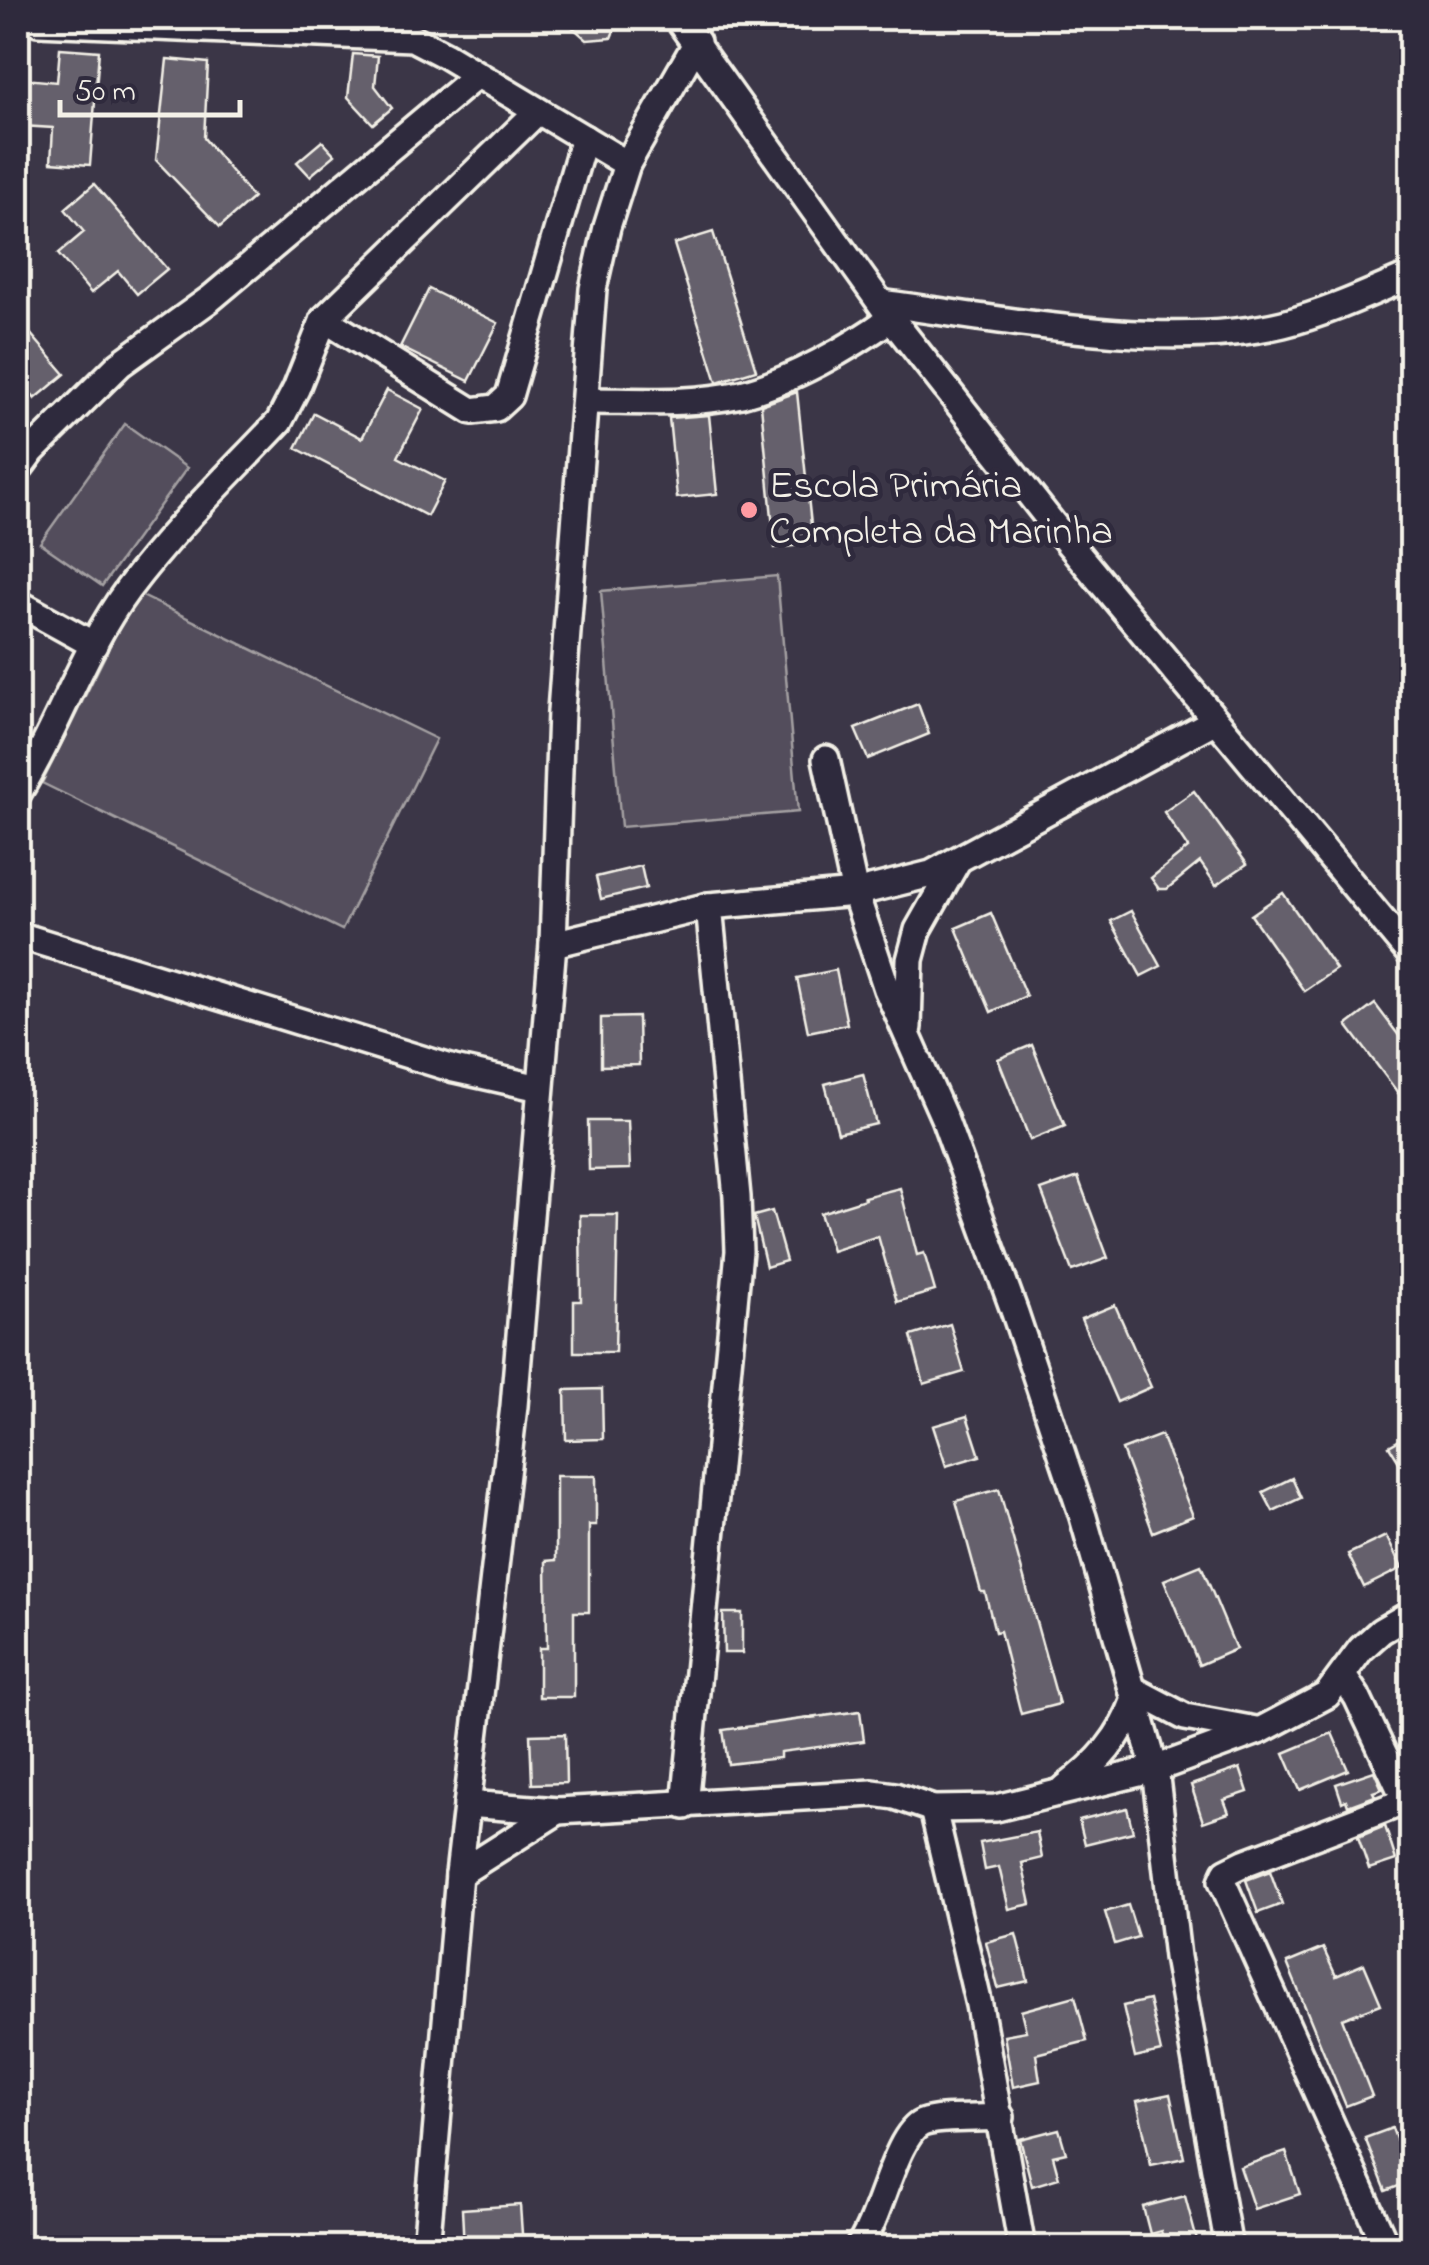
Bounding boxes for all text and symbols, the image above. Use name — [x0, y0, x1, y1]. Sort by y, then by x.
scale bar — [60, 55, 240, 117]
text: 50 m — [75, 71, 136, 115]
place label: Escola Primária Completa da Marinha — [769, 458, 1113, 563]
marker: Escola Primária Completa da Marinha — [738, 499, 760, 521]

